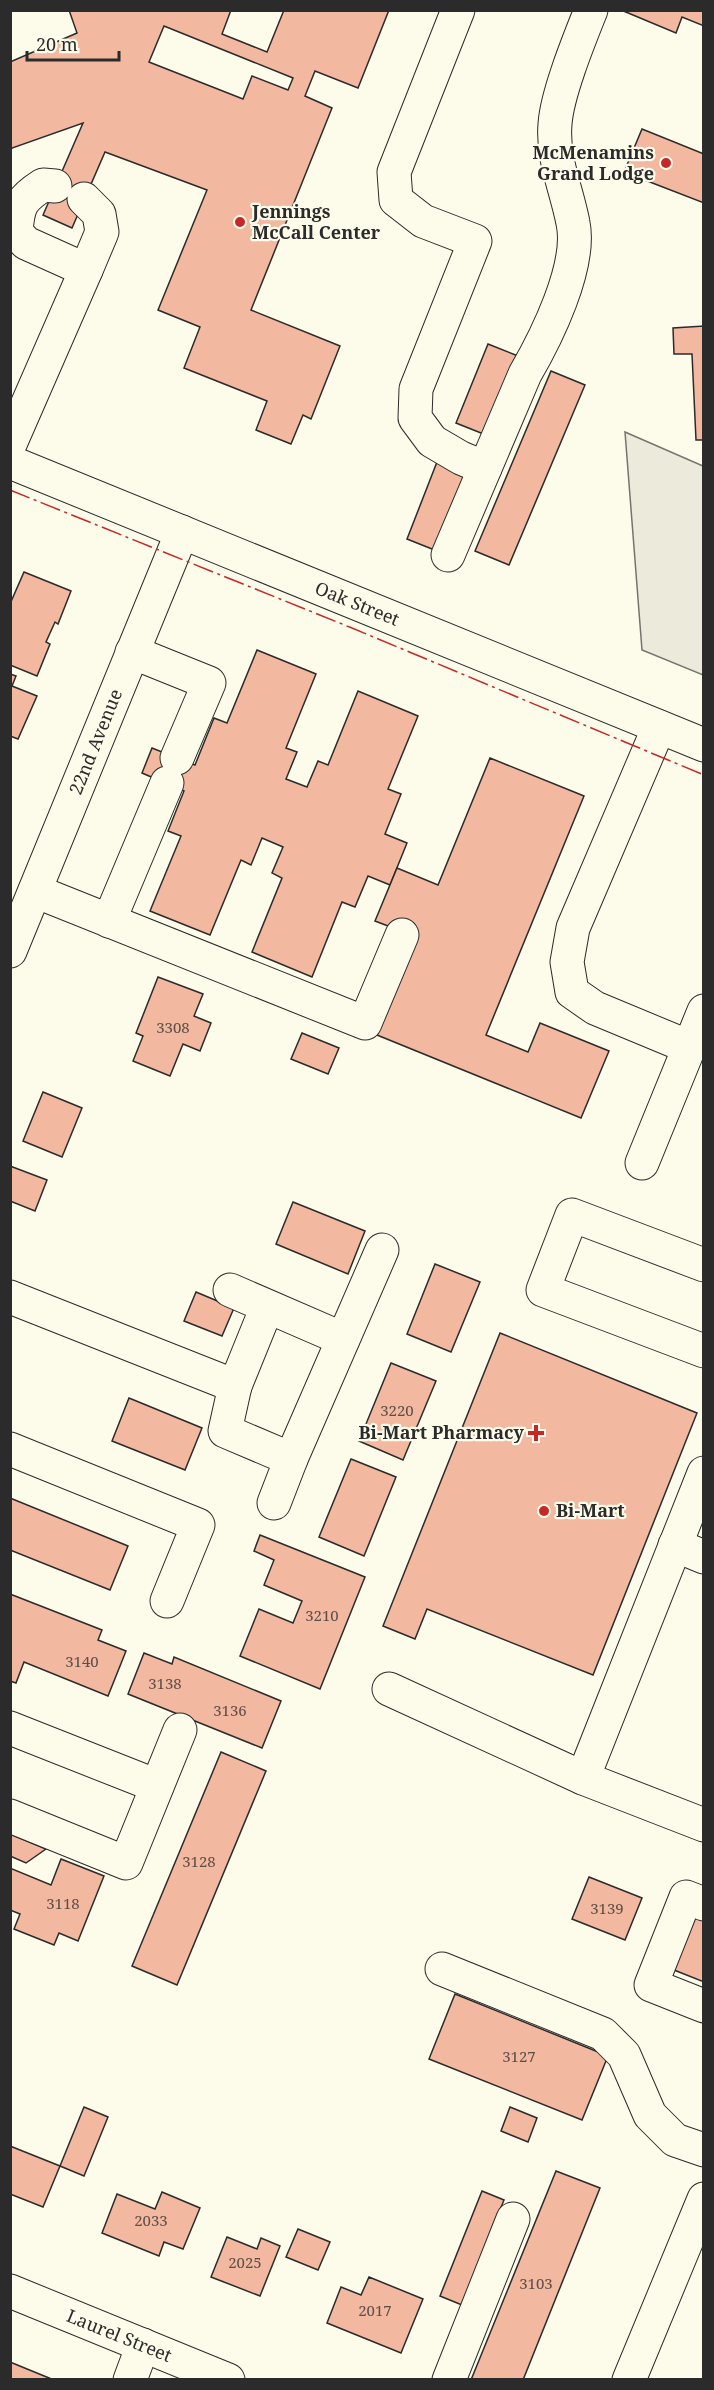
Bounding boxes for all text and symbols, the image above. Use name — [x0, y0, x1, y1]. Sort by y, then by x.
scale bar — [27, 24, 118, 62]
text: 20 m — [36, 32, 78, 56]
place label: McMenamins Grand Lodge — [532, 140, 654, 185]
marker: McMenamins Grand Lodge — [659, 156, 673, 170]
place label: Jennings McCall Center — [251, 199, 381, 244]
marker: Jennings McCall Center — [233, 215, 247, 229]
street label: Oak Street — [312, 575, 403, 631]
street label: 22nd Avenue — [63, 685, 127, 798]
house number: 3308 — [156, 1017, 190, 1037]
house number: 3220 — [380, 1400, 414, 1420]
place label: Bi-Mart Pharmacy — [359, 1420, 525, 1444]
marker: Bi-Mart Pharmacy — [529, 1426, 543, 1440]
place label: Bi-Mart — [556, 1498, 625, 1522]
marker: Bi-Mart — [537, 1504, 551, 1518]
house number: 3210 — [305, 1605, 339, 1625]
house number: 3140 — [65, 1651, 99, 1671]
house number: 3138 — [148, 1673, 182, 1693]
house number: 3136 — [213, 1700, 247, 1720]
house number: 3128 — [182, 1851, 216, 1871]
house number: 3118 — [46, 1893, 80, 1913]
house number: 3139 — [590, 1898, 624, 1918]
house number: 3127 — [502, 2046, 536, 2066]
house number: 2033 — [134, 2210, 168, 2230]
house number: 2025 — [228, 2252, 262, 2272]
house number: 3103 — [519, 2273, 553, 2293]
house number: 2017 — [358, 2300, 392, 2320]
street label: Laurel Street — [63, 2303, 175, 2367]

